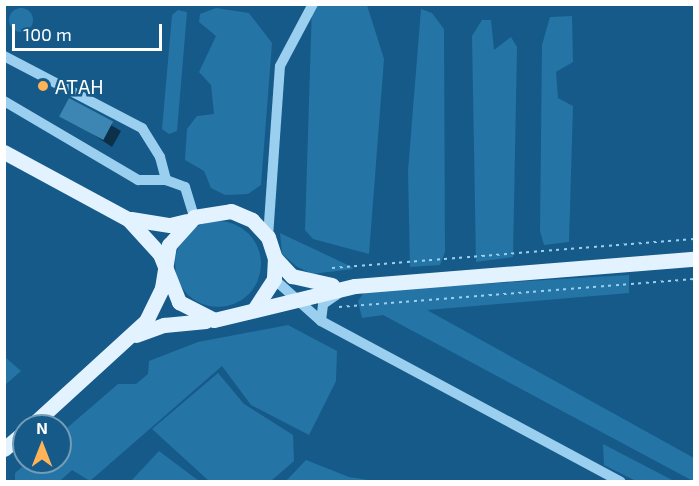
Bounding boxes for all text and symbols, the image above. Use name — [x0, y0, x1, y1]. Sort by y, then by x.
scale bar — [15, 12, 165, 50]
text: 100 m — [23, 23, 72, 45]
place label: АТАН — [55, 74, 104, 98]
marker: АТАН — [36, 79, 50, 93]
north arrow — [12, 414, 72, 474]
text: N — [36, 418, 48, 437]

